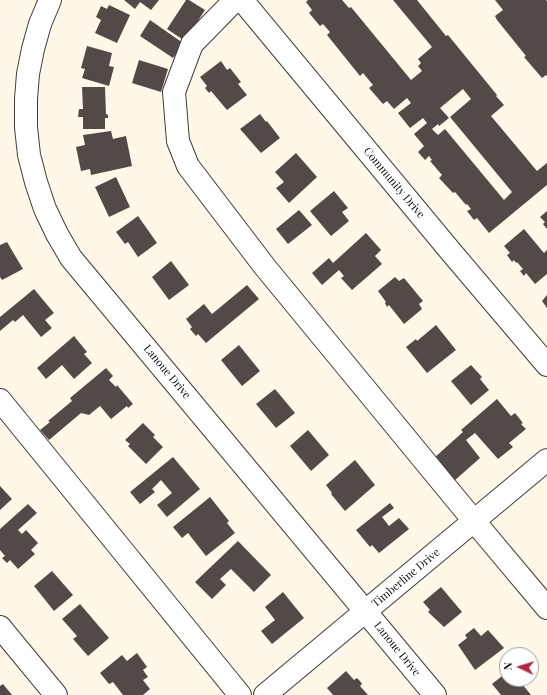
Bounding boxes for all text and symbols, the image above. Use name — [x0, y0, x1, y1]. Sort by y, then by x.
street label: Community Drive — [361, 145, 427, 221]
street label: Lanoue Drive — [141, 342, 193, 402]
street label: Timberline Drive — [369, 546, 443, 610]
street label: Lanoue Drive — [371, 619, 423, 679]
north arrow — [499, 647, 539, 687]
text: N — [500, 662, 515, 671]

